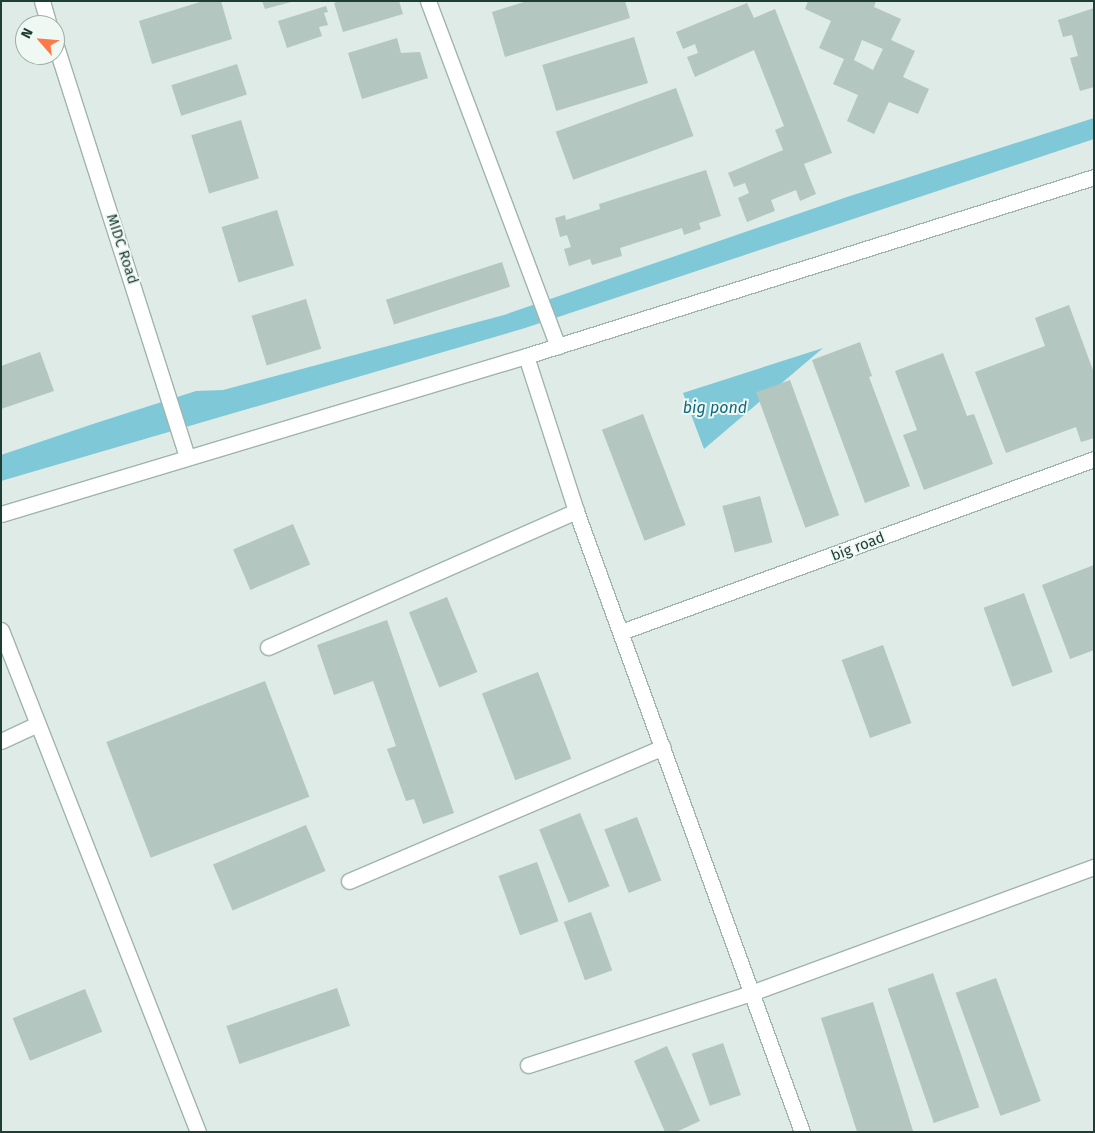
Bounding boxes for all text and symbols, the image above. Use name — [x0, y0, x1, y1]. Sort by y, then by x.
north arrow — [15, 15, 65, 65]
text: N — [17, 25, 37, 41]
street label: MIDC Road — [102, 212, 142, 286]
water label: big pond — [683, 398, 747, 418]
street label: big road — [829, 529, 887, 565]

